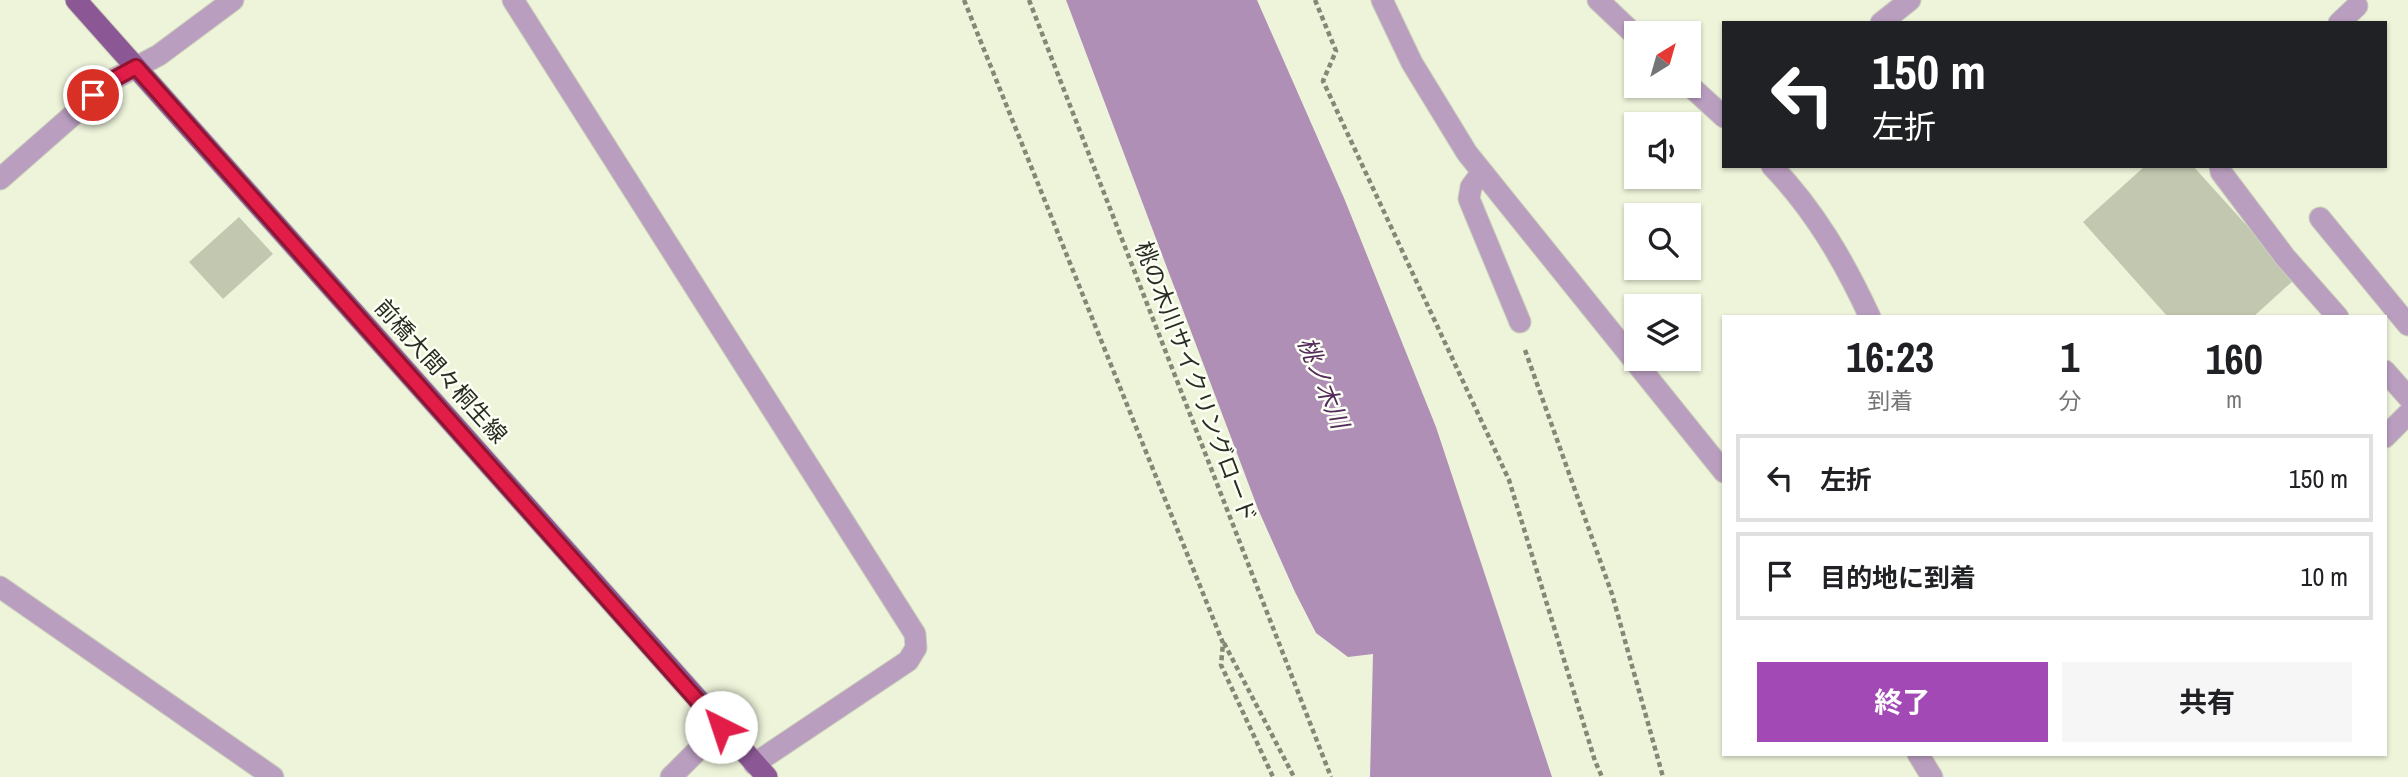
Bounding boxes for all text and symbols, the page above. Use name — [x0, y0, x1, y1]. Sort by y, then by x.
north arrow — [1624, 21, 1701, 98]
map controls — [1624, 21, 1701, 371]
text: 150 m — [1872, 38, 1986, 104]
icon: left — [1757, 49, 1848, 140]
pin — [63, 65, 123, 125]
icon: arrive — [74, 76, 112, 114]
text: 左折 — [1872, 105, 1936, 148]
button: sound — [1624, 112, 1701, 189]
button: search — [1624, 203, 1701, 280]
street label: 桃の木川サイクリングロード — [1129, 237, 1264, 527]
street label: 前橋大間々桐生線 — [368, 292, 514, 449]
button: layers — [1624, 294, 1701, 371]
text: 16:23 — [1846, 329, 1934, 385]
text: 1 — [2060, 329, 2079, 385]
text: 160 — [2205, 331, 2263, 387]
water label: 桃ノ木川 — [1291, 332, 1358, 436]
text: m — [2226, 384, 2242, 415]
text: 到着 — [1867, 385, 1913, 416]
text: 分 — [2058, 385, 2081, 416]
icon: left — [1761, 459, 1799, 497]
text: 150 m — [2289, 461, 2348, 496]
text: 左折 — [1820, 462, 1872, 497]
icon: arrive — [1761, 557, 1799, 595]
text: 10 m — [2301, 559, 2348, 594]
text: 目的地に到着 — [1820, 560, 1976, 595]
button: 終了 — [1757, 662, 2048, 742]
button: 共有 — [2062, 662, 2352, 742]
position arrow — [684, 690, 758, 764]

